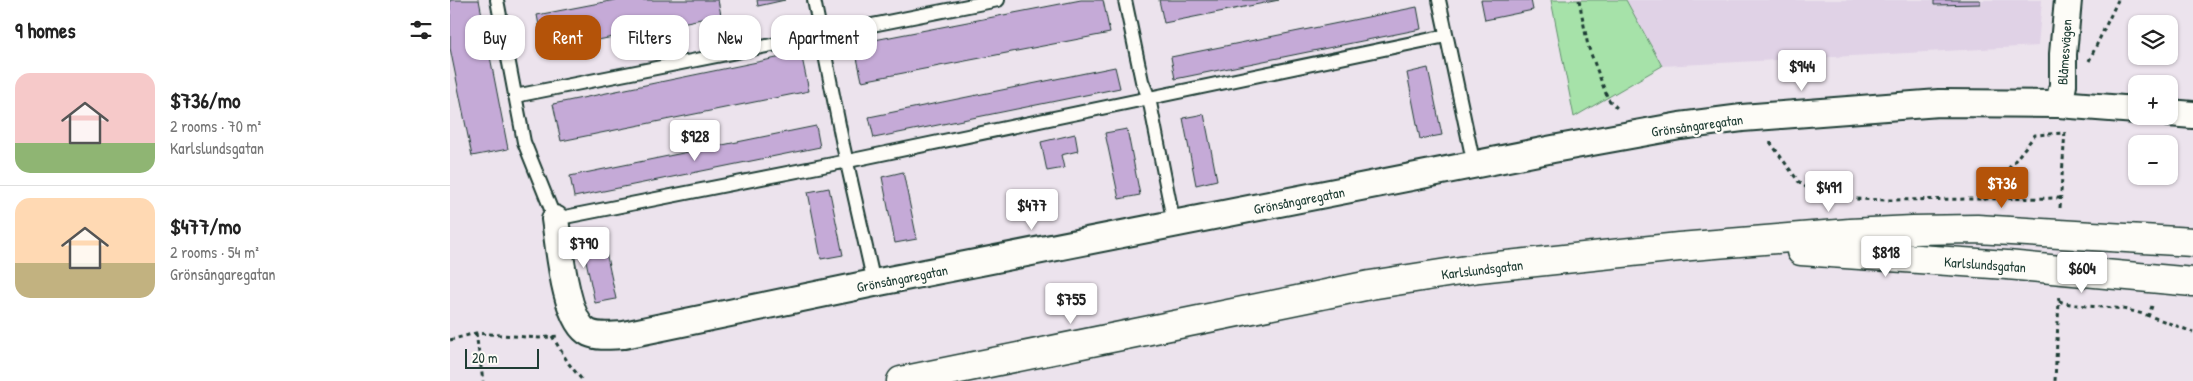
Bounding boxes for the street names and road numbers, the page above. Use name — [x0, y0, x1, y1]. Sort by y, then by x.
street label: Blåmesvägen — [2052, 18, 2077, 86]
street label: Grönsångaregatan — [1650, 109, 1744, 142]
street label: Grönsångaregatan — [1252, 182, 1346, 219]
street label: Karlslundsgatan — [1943, 252, 2027, 277]
street label: Karlslundsgatan — [1440, 255, 1524, 284]
street label: Grönsångaregatan — [855, 260, 949, 297]

